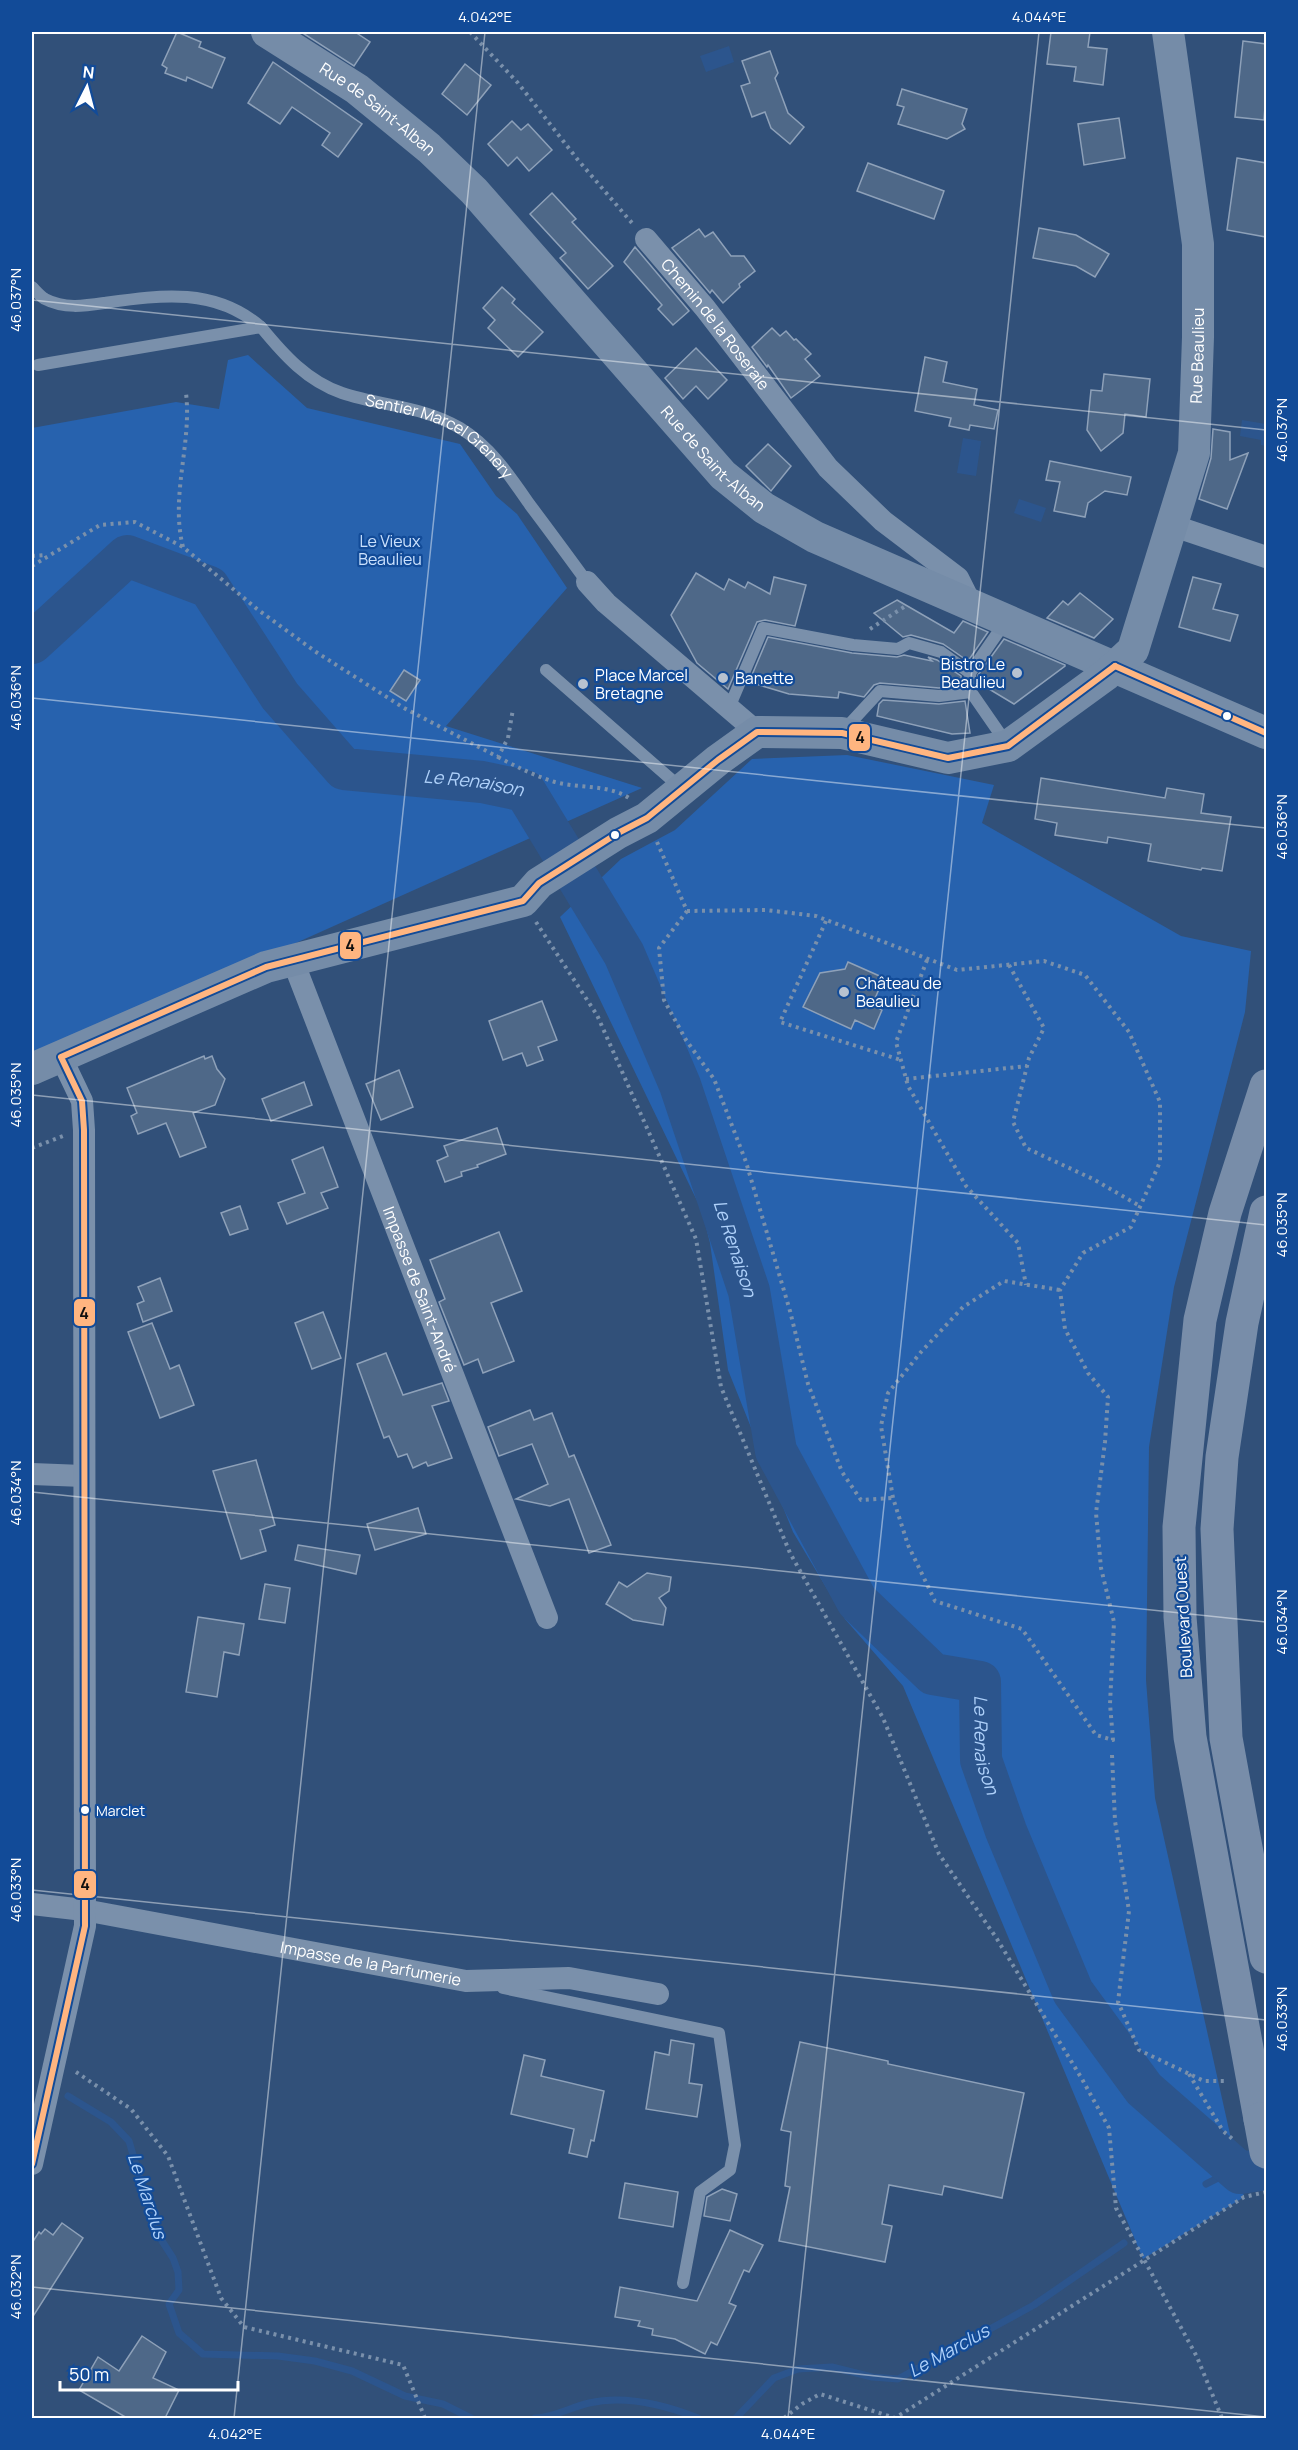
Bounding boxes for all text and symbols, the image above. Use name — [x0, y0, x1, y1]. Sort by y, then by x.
text: 4.042°E — [458, 6, 512, 27]
text: 4.044°E — [1012, 6, 1066, 27]
north arrow — [57, 57, 117, 117]
street label: Rue de Saint-Alban — [316, 57, 441, 160]
text: N — [82, 61, 95, 84]
street label: Chemin de la Roseraie — [656, 254, 775, 394]
text: 46.037°N — [5, 268, 26, 332]
street label: Rue Beaulieu — [1185, 308, 1209, 404]
street label: Sentier Marcel Grenery — [363, 389, 519, 483]
text: 46.037°N — [1271, 398, 1292, 462]
street label: Rue de Saint-Alban — [656, 401, 770, 516]
park label: Le Vieux Beaulieu — [358, 530, 422, 570]
place label: Bistro Le Beaulieu — [941, 653, 1005, 693]
place label: Place Marcel Bretagne — [595, 664, 688, 704]
text: 46.036°N — [5, 665, 26, 731]
marker: Bistro Le Beaulieu — [1010, 666, 1024, 680]
place label: Banette — [735, 667, 794, 689]
marker: Banette — [716, 671, 730, 685]
marker: Place Marcel Bretagne — [576, 677, 590, 691]
unlabelled marker — [1221, 710, 1233, 722]
line badge: 4 — [848, 723, 871, 752]
text: 4 — [855, 726, 865, 748]
water label: Le Renaison — [423, 764, 527, 802]
text: 46.036°N — [1271, 794, 1292, 860]
unlabelled marker — [609, 829, 621, 841]
line badge: 4 — [339, 931, 362, 960]
text: 4 — [345, 934, 355, 956]
place label: Château de Beaulieu — [856, 972, 942, 1012]
marker: Château de Beaulieu — [837, 985, 851, 999]
text: 46.035°N — [5, 1062, 26, 1128]
text: 46.035°N — [1271, 1192, 1292, 1258]
water label: Le Renaison — [708, 1197, 763, 1300]
street label: Impasse de Saint-André — [378, 1203, 462, 1375]
line badge: 4 — [73, 1298, 96, 1327]
text: 4 — [79, 1302, 89, 1324]
text: 46.034°N — [5, 1460, 26, 1526]
street label: Boulevard Ouest — [1169, 1556, 1197, 1678]
text: 46.034°N — [1271, 1589, 1292, 1655]
water label: Le Renaison — [969, 1695, 1006, 1799]
place label: Marclet — [96, 1801, 145, 1820]
marker: Marclet — [79, 1804, 91, 1816]
text: 46.033°N — [5, 1858, 26, 1922]
line badge: 4 — [73, 1870, 97, 1899]
text: 4 — [80, 1873, 90, 1895]
street label: Impasse de la Parfumerie — [278, 1936, 463, 1991]
text: 46.033°N — [1271, 1987, 1292, 2051]
water label: Le Marclus — [123, 2150, 174, 2243]
text: 46.032°N — [5, 2255, 26, 2319]
water label: Le Marclus — [904, 2317, 995, 2382]
scale bar — [60, 2354, 238, 2392]
text: 50 m — [69, 2362, 109, 2386]
text: 4.042°E — [208, 2423, 262, 2444]
text: 4.044°E — [761, 2423, 815, 2444]

